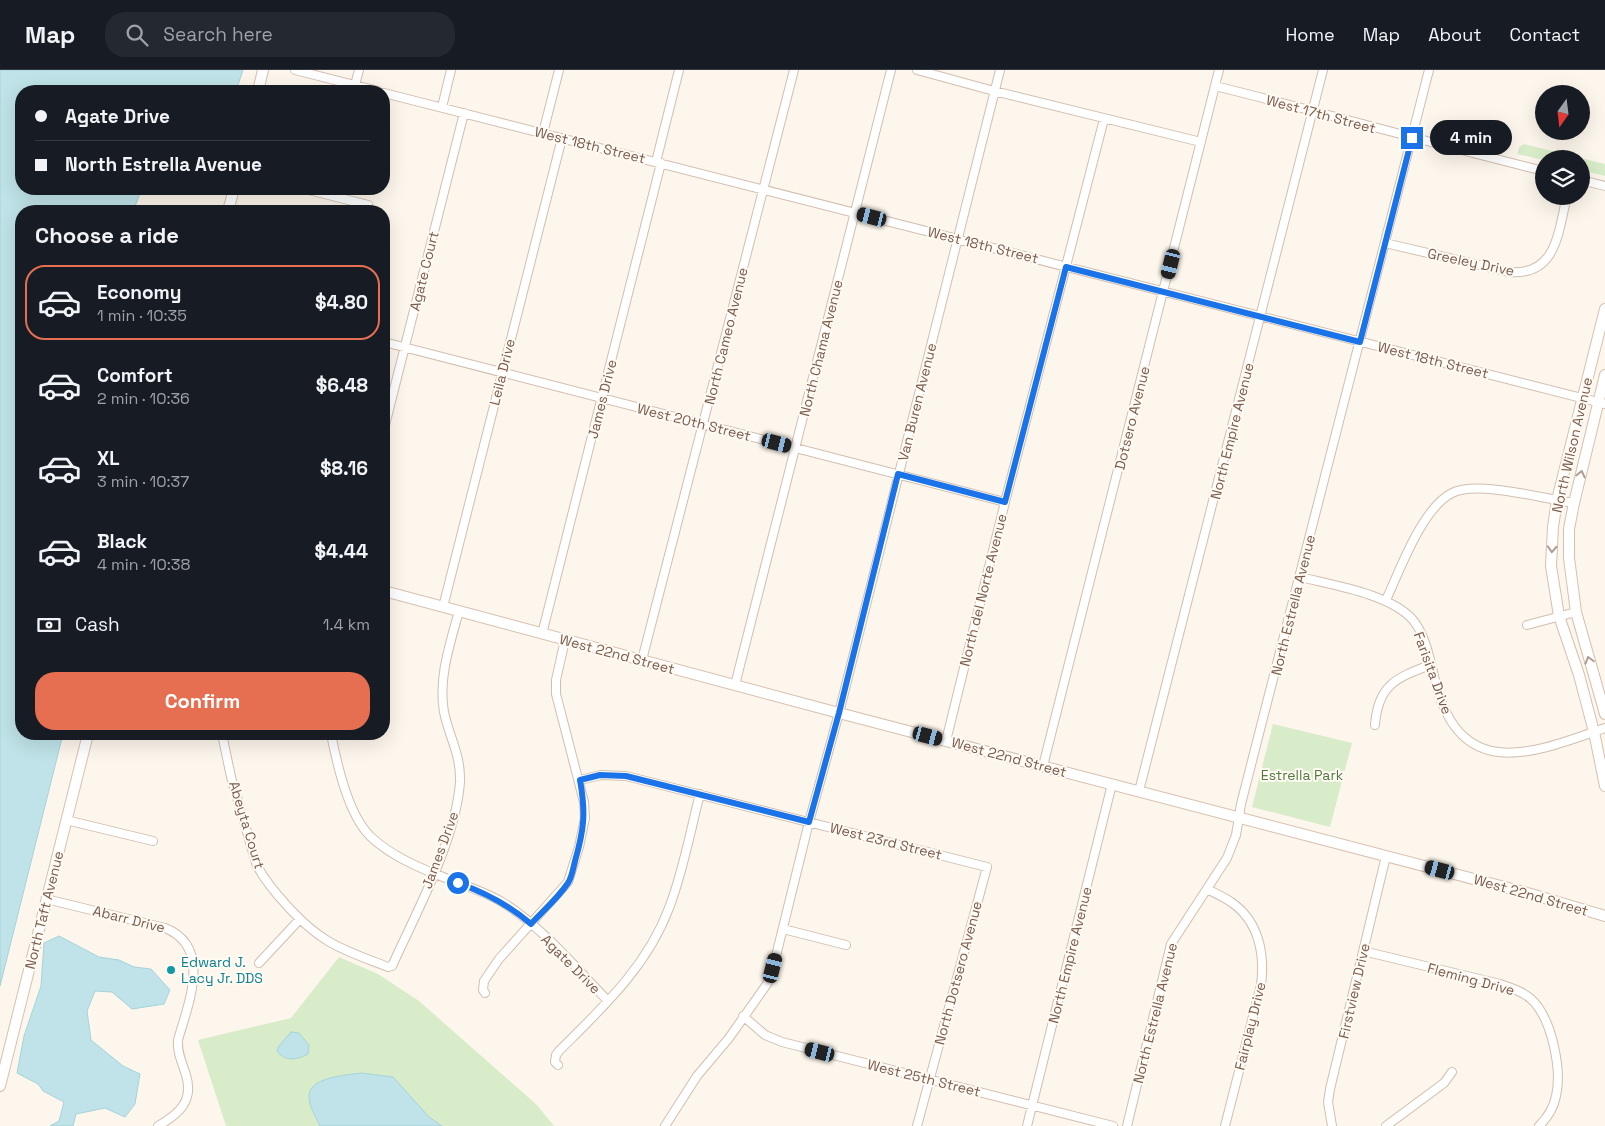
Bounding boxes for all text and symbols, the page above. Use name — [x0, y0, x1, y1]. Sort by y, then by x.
search box — [105, 12, 455, 57]
text: Map — [25, 19, 75, 50]
icon: search — [123, 21, 151, 49]
text: Search here — [163, 22, 273, 47]
text: Home — [1286, 23, 1335, 46]
text: Map — [1363, 23, 1400, 46]
text: About — [1428, 23, 1482, 46]
text: Contact — [1510, 23, 1580, 46]
north arrow — [1535, 85, 1590, 140]
map controls — [1535, 85, 1590, 205]
street label: West 17th Street — [1264, 91, 1378, 137]
text: Agate Drive — [65, 104, 170, 129]
callout: 4 min — [1430, 120, 1512, 156]
street label: West 18th Street — [533, 123, 647, 167]
route end — [1401, 127, 1423, 149]
text: 4 min — [1450, 127, 1492, 148]
button: layers — [1535, 150, 1590, 205]
text: North Estrella Avenue — [65, 152, 262, 177]
car — [855, 206, 888, 228]
text: Choose a ride — [35, 221, 179, 249]
street label: West 18th Street — [926, 223, 1040, 267]
street label: Agate Court — [405, 229, 443, 313]
street label: Greeley Drive — [1426, 244, 1516, 280]
car — [1160, 248, 1181, 280]
street label: North Cameo Avenue — [700, 266, 752, 406]
street label: North Chama Avenue — [795, 278, 847, 418]
icon: car — [37, 280, 82, 325]
text: Economy — [97, 280, 181, 305]
text: $4.80 — [315, 290, 368, 315]
text: 1 min · 10:35 — [97, 305, 187, 326]
street label: Leila Drive — [485, 337, 519, 407]
street label: West 18th Street — [1376, 338, 1490, 382]
street label: Van Buren Avenue — [894, 341, 940, 463]
street label: James Drive — [583, 358, 621, 440]
street label: North Empire Avenue — [1206, 361, 1258, 501]
icon: car — [37, 363, 82, 408]
text: Comfort — [97, 363, 173, 388]
street label: Dotsero Avenue — [1110, 364, 1154, 472]
text: $6.48 — [316, 373, 368, 398]
street label: North Wilson Avenue — [1548, 376, 1596, 514]
text: 2 min · 10:36 — [97, 388, 190, 409]
street label: West 20th Street — [635, 399, 753, 445]
car — [760, 432, 793, 454]
icon: car — [37, 446, 82, 491]
text: XL — [97, 446, 120, 471]
text: $8.16 — [320, 456, 368, 481]
one-way arrow — [1575, 469, 1586, 478]
text: 3 min · 10:37 — [97, 471, 189, 492]
street label: North del Norte Avenue — [955, 512, 1011, 668]
icon: car — [37, 529, 82, 574]
text: Black — [97, 529, 147, 554]
street label: North Estrella Avenue — [1267, 533, 1319, 677]
text: $4.44 — [315, 539, 368, 564]
one-way arrow — [1547, 545, 1558, 553]
text: 4 min · 10:38 — [97, 554, 190, 575]
icon: cash — [35, 611, 63, 639]
text: Cash — [75, 612, 120, 637]
text: 1.4 km — [323, 614, 370, 635]
street label: Farisita Drive — [1410, 629, 1456, 717]
street label: West 22nd Street — [557, 630, 677, 678]
one-way arrow — [1585, 656, 1595, 664]
button: Confirm — [35, 672, 370, 730]
car — [911, 725, 944, 747]
street label: West 22nd Street — [949, 733, 1069, 781]
park label: Estrella Park — [1261, 766, 1344, 784]
street label: Abeyta Court — [225, 779, 269, 871]
street label: James Drive — [418, 809, 462, 891]
street label: West 23rd Street — [828, 818, 944, 864]
street label: North Taft Avenue — [21, 849, 67, 971]
car — [1423, 859, 1456, 881]
street label: West 22nd Street — [1472, 870, 1590, 920]
route start — [447, 872, 469, 894]
street label: North Empire Avenue — [1044, 885, 1096, 1025]
street label: North Dotsero Avenue — [930, 899, 986, 1047]
street label: Abarr Drive — [91, 901, 167, 937]
street label: Agate Drive — [537, 930, 605, 998]
street label: North Estrella Avenue — [1129, 941, 1181, 1085]
street label: Firstview Drive — [1334, 942, 1374, 1040]
car — [762, 952, 783, 984]
place label: Edward J. Lacy Jr. DDS — [181, 953, 263, 987]
street label: Fleming Drive — [1425, 959, 1517, 999]
marker: Edward J. Lacy Jr. DDS — [165, 964, 177, 976]
street label: Fairplay Drive — [1230, 980, 1270, 1072]
car — [803, 1041, 836, 1063]
street label: West 25th Street — [866, 1055, 982, 1101]

